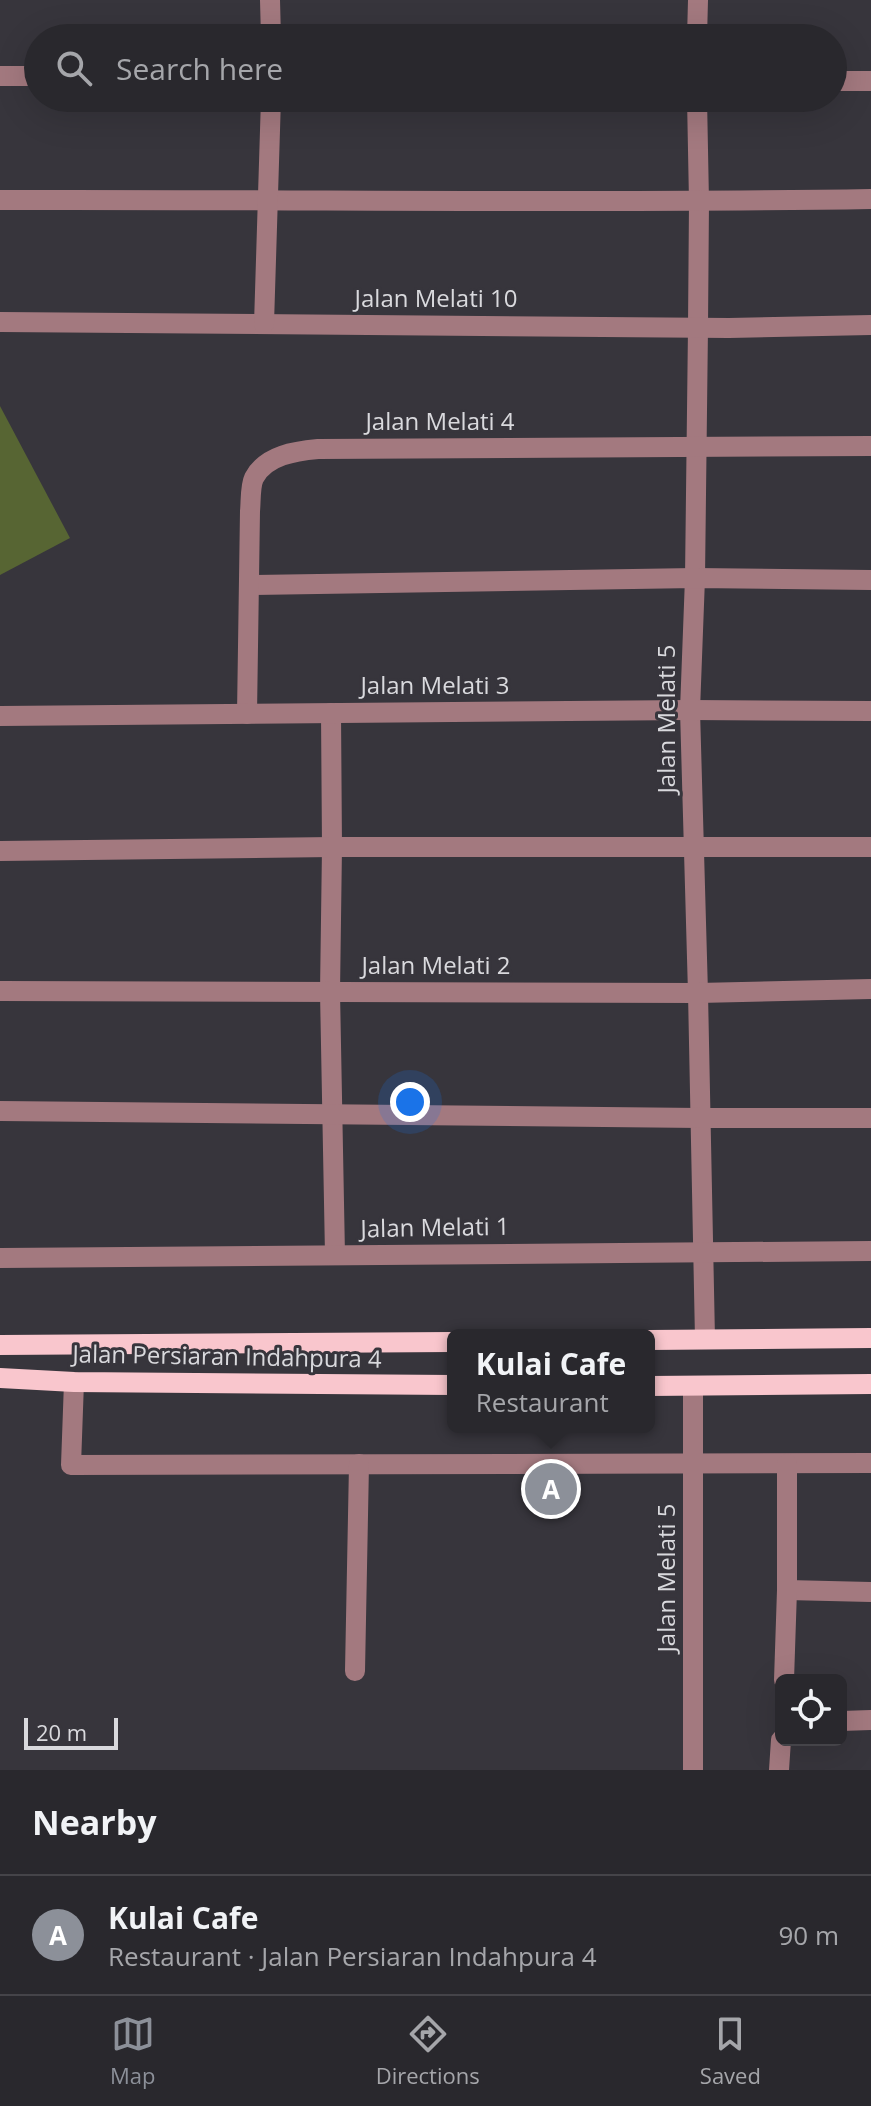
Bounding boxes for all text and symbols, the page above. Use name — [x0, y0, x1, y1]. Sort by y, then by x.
search box — [24, 24, 847, 112]
icon: search — [52, 46, 96, 90]
text: Search here — [116, 48, 283, 89]
street label: Jalan Melati 10 — [353, 281, 517, 314]
street label: Jalan Melati 4 — [363, 404, 515, 437]
street label: Jalan Melati 5 — [649, 644, 682, 796]
street label: Jalan Melati 3 — [358, 668, 510, 701]
street label: Jalan Melati 2 — [359, 948, 511, 981]
your location — [390, 1082, 430, 1122]
street label: Jalan Melati 1 — [358, 1209, 510, 1244]
popup — [447, 1329, 655, 1433]
street label: Jalan Persiaran Indahpura 4 — [70, 1336, 382, 1375]
text: Kulai Cafe — [476, 1343, 626, 1384]
text: Restaurant — [476, 1384, 609, 1420]
pin: A — [525, 1459, 577, 1519]
street label: Jalan Melati 5 — [649, 1503, 682, 1655]
map controls — [775, 1674, 847, 1746]
button: locate — [775, 1674, 847, 1746]
scale bar — [24, 1714, 118, 1750]
text: 20 m — [36, 1717, 87, 1747]
text: Nearby — [32, 1799, 157, 1845]
text: Kulai Cafe — [108, 1897, 258, 1938]
text: A — [49, 1917, 67, 1953]
text: 90 m — [778, 1917, 839, 1953]
text: Restaurant · Jalan Persiaran Indahpura 4 — [108, 1938, 597, 1974]
tab: Map — [110, 2012, 156, 2090]
tab: Directions — [376, 2012, 480, 2090]
tab: Saved — [700, 2012, 761, 2090]

